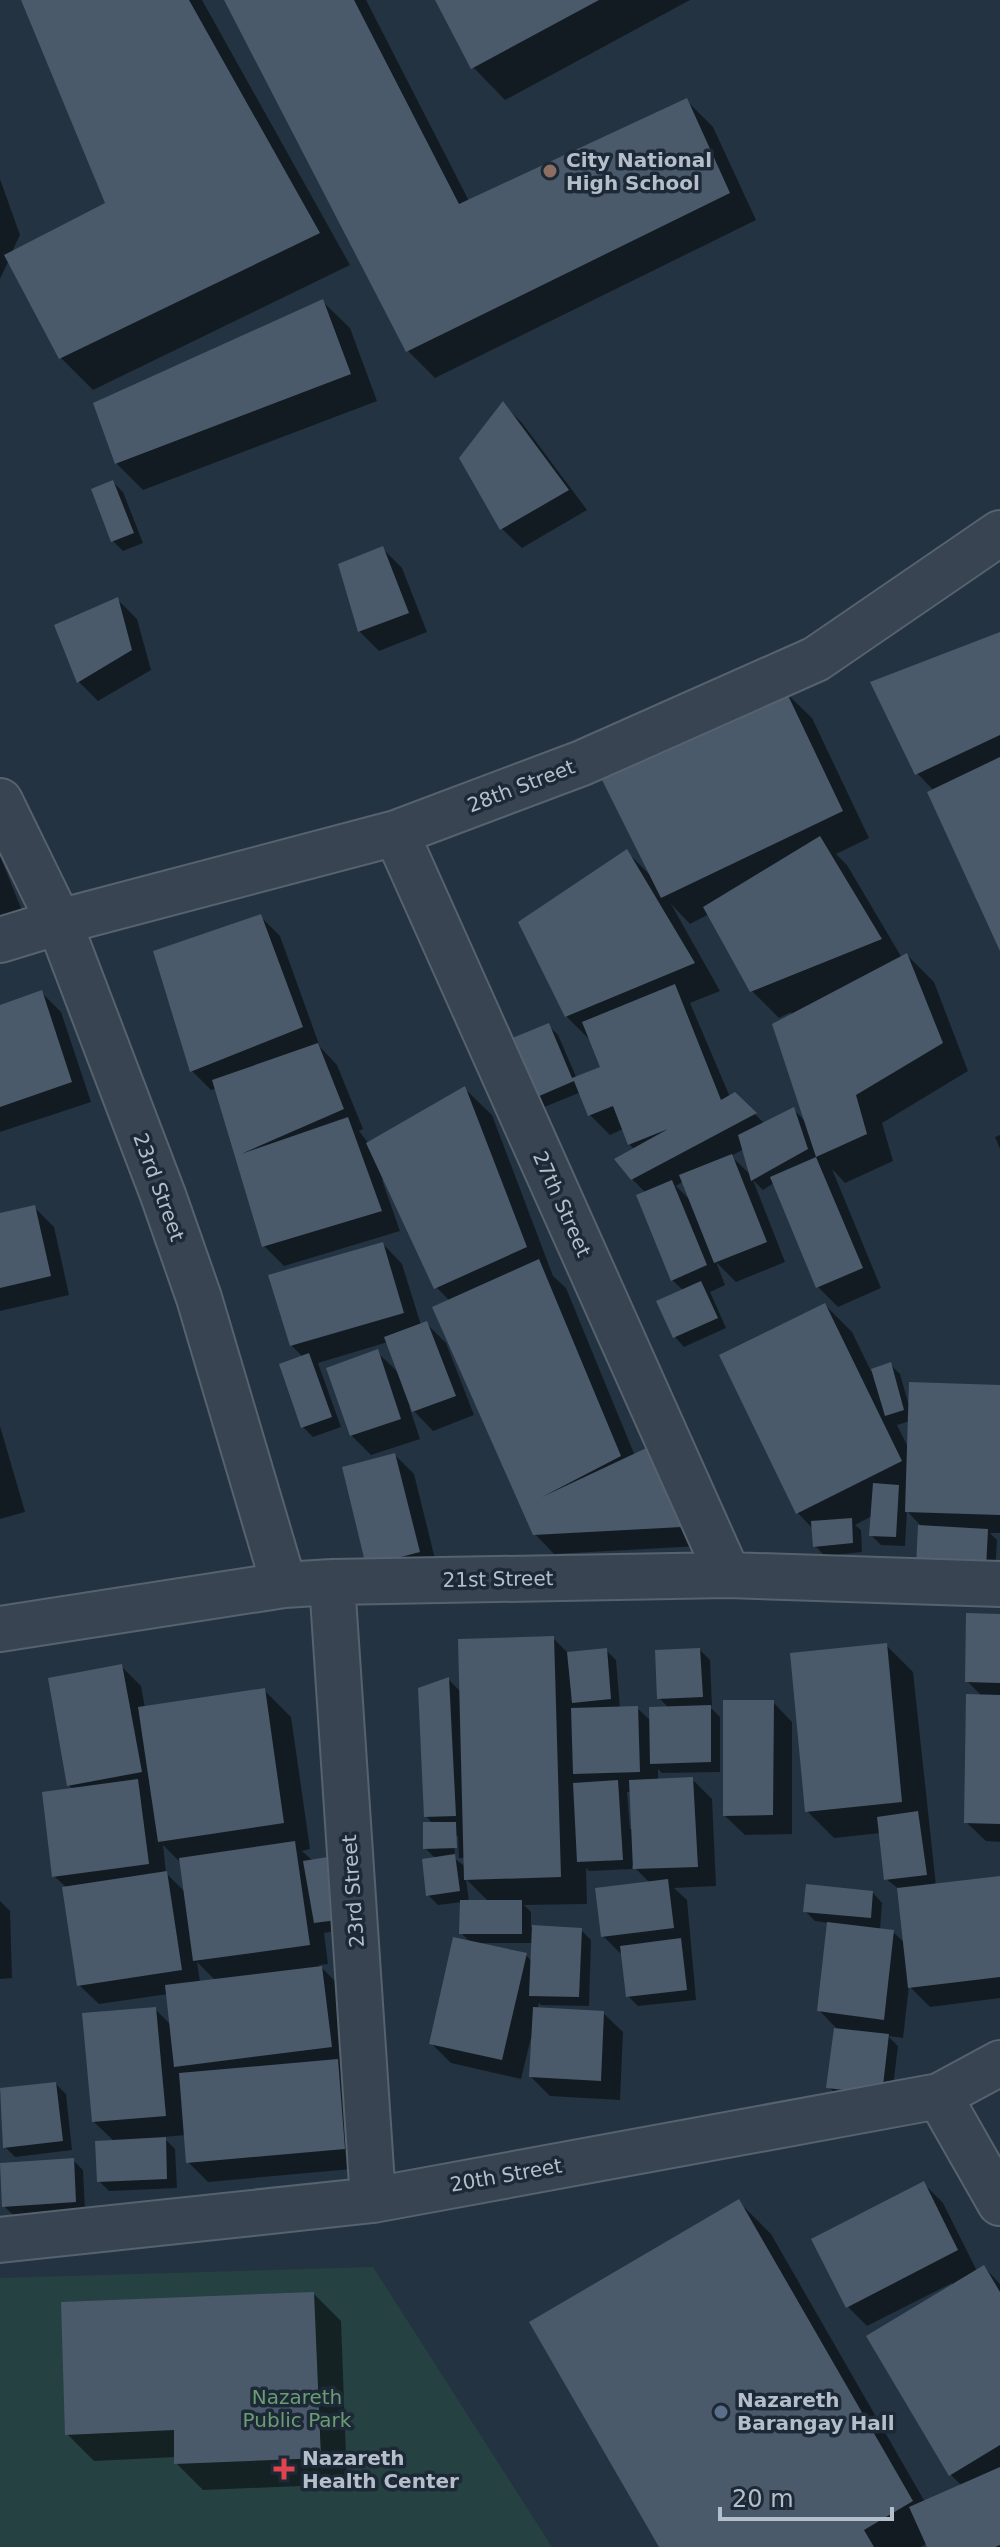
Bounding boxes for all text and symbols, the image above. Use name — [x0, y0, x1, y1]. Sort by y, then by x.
place label: City National High School — [566, 148, 712, 195]
marker: City National High School — [541, 162, 559, 180]
street label: 28th Street — [464, 754, 578, 817]
street label: 23rd Street — [128, 1130, 190, 1244]
street label: 27th Street — [528, 1147, 596, 1261]
street label: 21st Street — [442, 1566, 554, 1592]
street label: 23rd Street — [337, 1834, 369, 1948]
street label: 20th Street — [448, 2153, 564, 2197]
park label: Nazareth Public Park — [243, 2385, 352, 2432]
place label: Nazareth Barangay Hall — [737, 2388, 894, 2435]
marker: Nazareth Barangay Hall — [712, 2403, 730, 2421]
place label: Nazareth Health Center — [302, 2446, 459, 2493]
marker: Nazareth Health Center — [273, 2458, 295, 2480]
scale bar — [720, 2471, 892, 2521]
text: 20 m — [732, 2485, 794, 2513]

